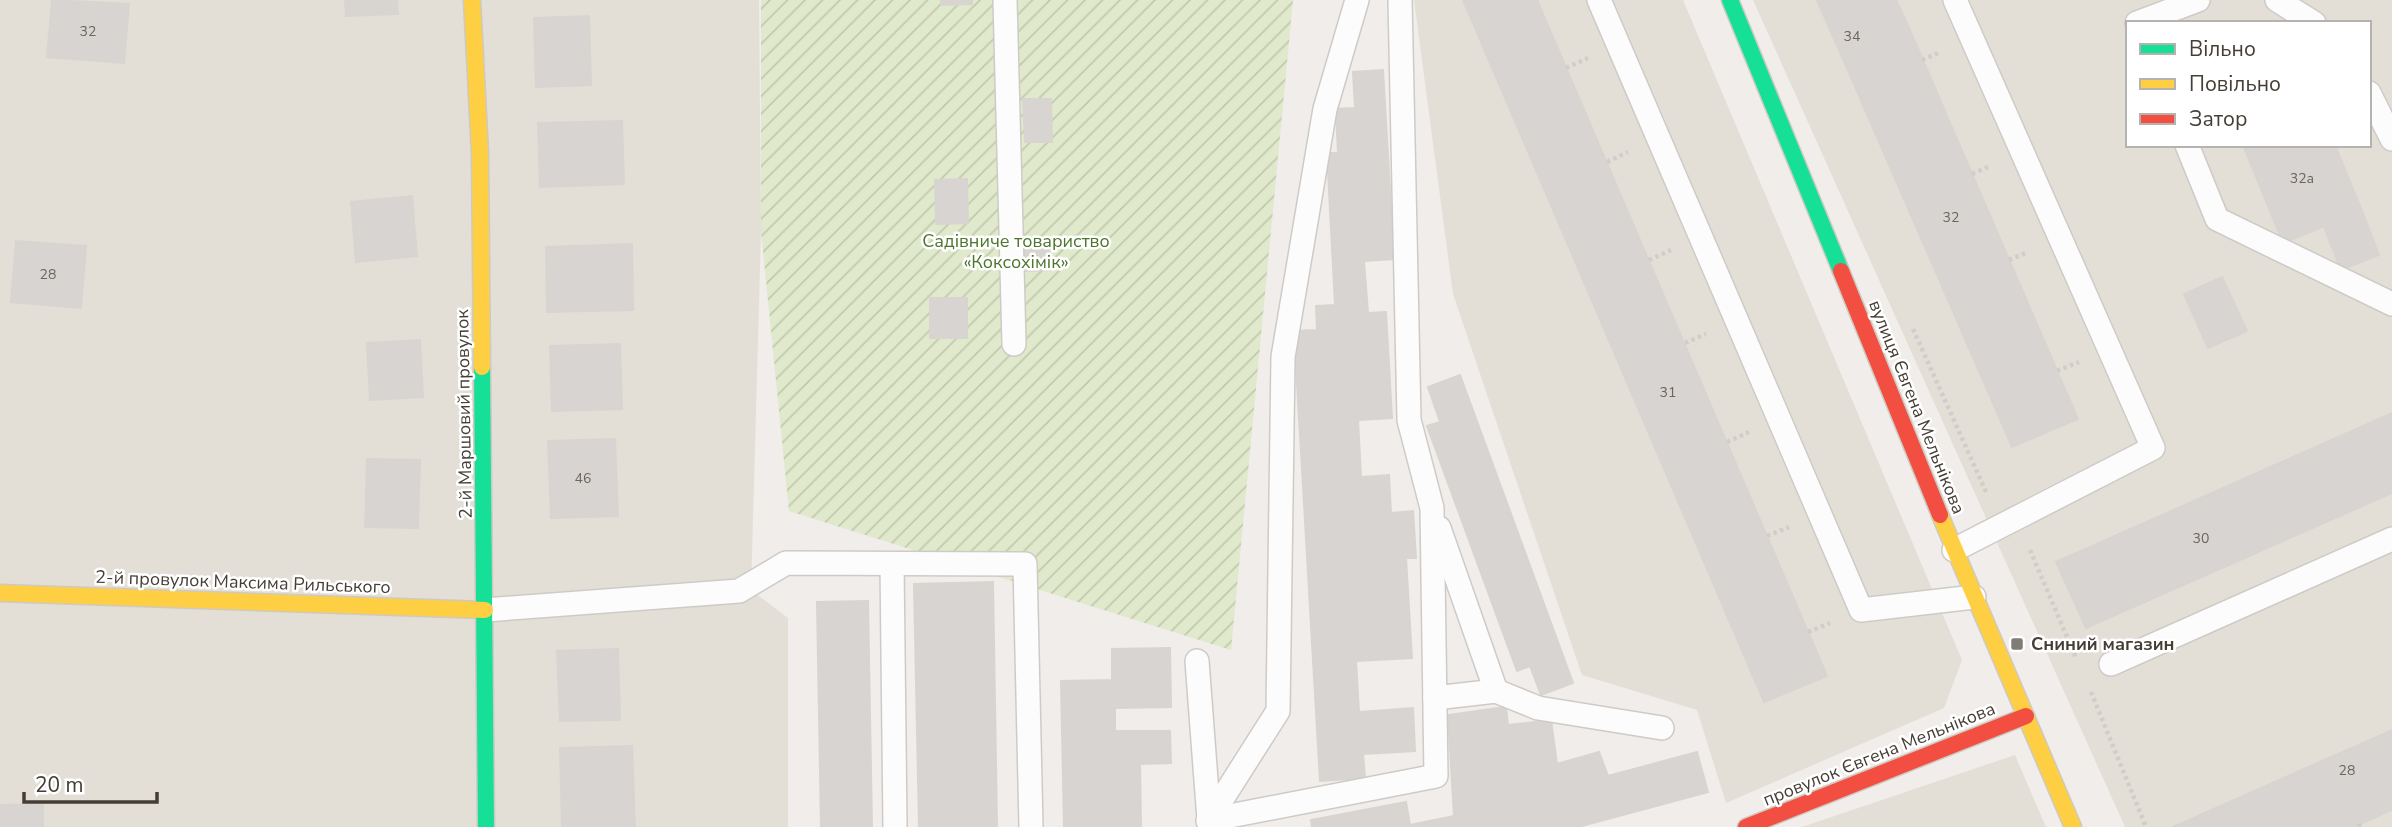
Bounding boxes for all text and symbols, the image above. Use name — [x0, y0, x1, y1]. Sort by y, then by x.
legend — [2126, 21, 2371, 147]
house number: 32 — [80, 22, 96, 41]
house number: 34 — [1844, 27, 1860, 46]
text: Вільно — [2189, 35, 2256, 63]
text: Повільно — [2189, 70, 2281, 98]
text: Затор — [2189, 105, 2247, 133]
house number: 32а — [2290, 169, 2314, 188]
house number: 32 — [1943, 208, 1959, 227]
park label: Садівниче товариство «Коксохімік» — [922, 229, 1110, 274]
house number: 28 — [40, 265, 56, 284]
street label: вулиця Євгена Мельнікова — [1863, 297, 1971, 517]
street label: 2-й Маршовий провулок — [450, 309, 478, 519]
house number: 31 — [1660, 383, 1676, 402]
house number: 46 — [575, 469, 591, 488]
house number: 30 — [2193, 529, 2209, 548]
street label: 2-й провулок Максима Рильського — [95, 565, 391, 599]
place label: Сниний магазин — [2031, 632, 2175, 656]
marker: Сниний магазин — [2009, 636, 2025, 652]
street label: провулок Євгена Мельнікова — [1759, 696, 1999, 812]
scale bar — [24, 760, 158, 804]
house number: 28 — [2339, 761, 2355, 780]
text: 20 m — [35, 771, 84, 799]

